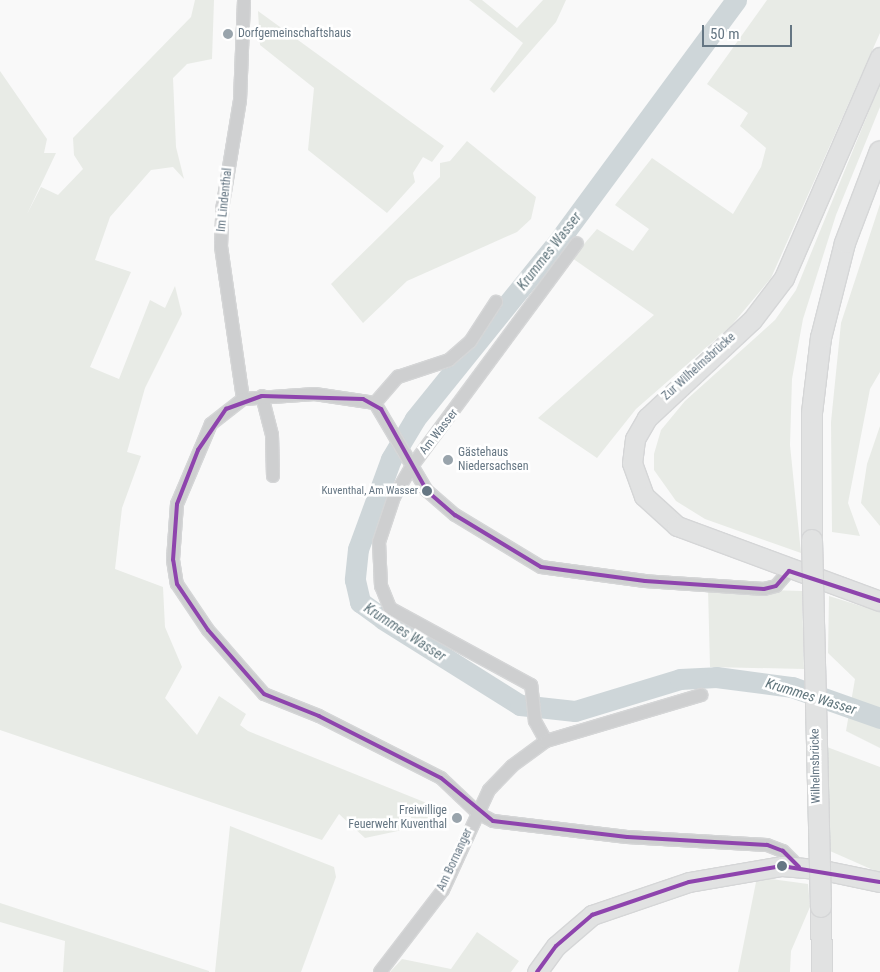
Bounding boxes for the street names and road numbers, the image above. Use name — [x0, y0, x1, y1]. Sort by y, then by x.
street label: Im Lindenthal — [214, 167, 236, 233]
street label: Zur Wilhelmsbrücke — [659, 330, 739, 404]
street label: Am Wasser — [417, 406, 461, 458]
street label: Wilhelmsbrücke — [808, 728, 824, 804]
street label: Am Bornanger — [434, 826, 476, 894]

